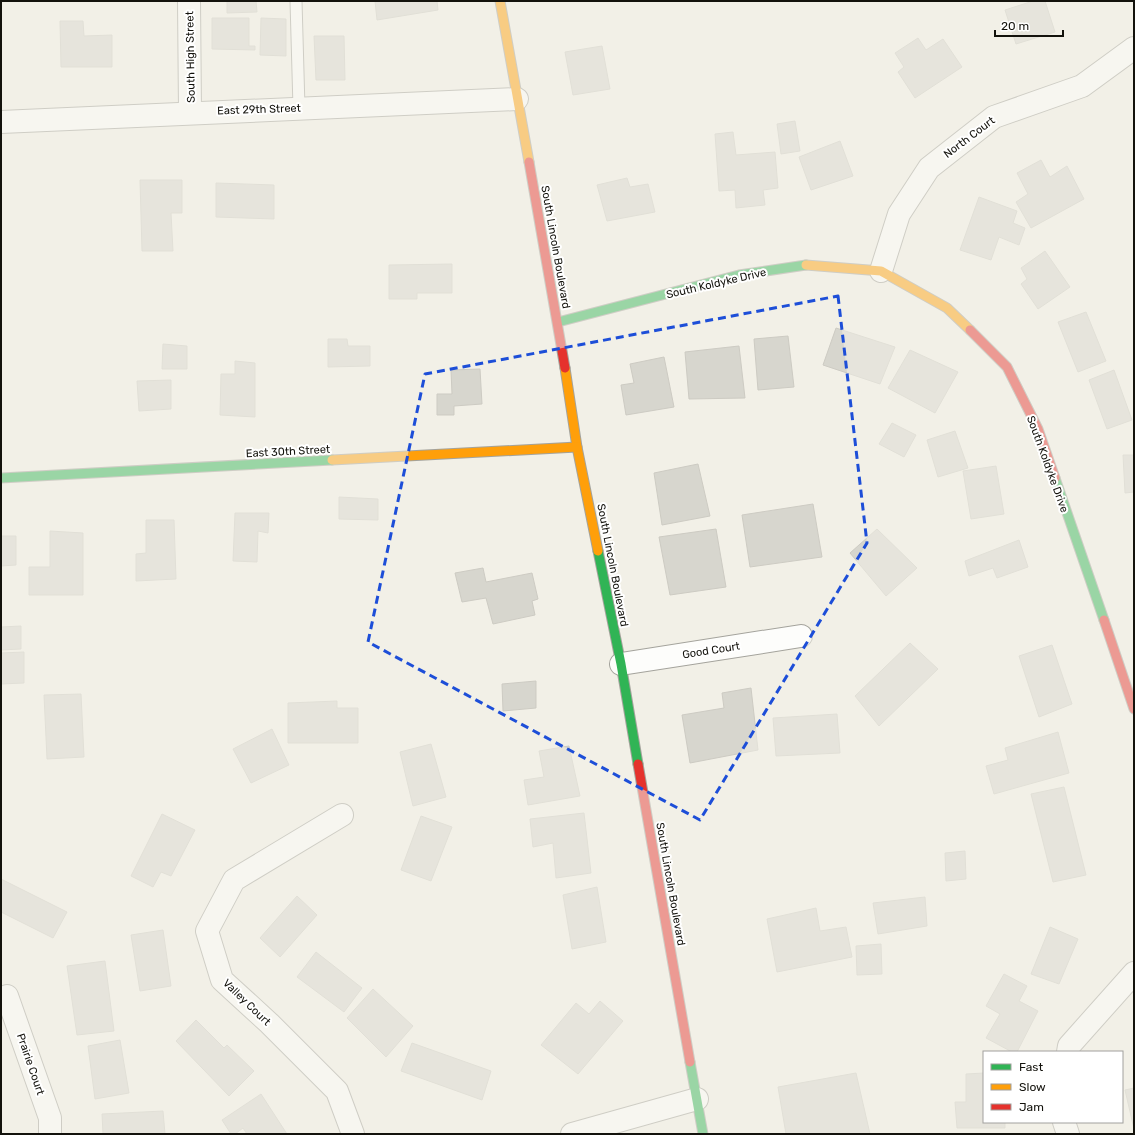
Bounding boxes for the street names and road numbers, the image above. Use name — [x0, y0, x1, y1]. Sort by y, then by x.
street label: South High Street — [183, 10, 198, 103]
street label: East 29th Street — [217, 102, 302, 117]
street label: North Court — [941, 114, 998, 161]
street label: South Lincoln Boulevard — [538, 184, 573, 310]
street label: South Koldyke Drive — [665, 266, 767, 301]
street label: South Koldyke Drive — [1024, 414, 1071, 514]
street label: East 30th Street — [246, 443, 331, 460]
street label: South Lincoln Boulevard — [594, 503, 631, 628]
street label: Good Court — [681, 639, 741, 661]
street label: South Lincoln Boulevard — [653, 821, 688, 947]
street label: Valley Court — [220, 976, 274, 1029]
street label: Prairie Court — [14, 1032, 47, 1097]

